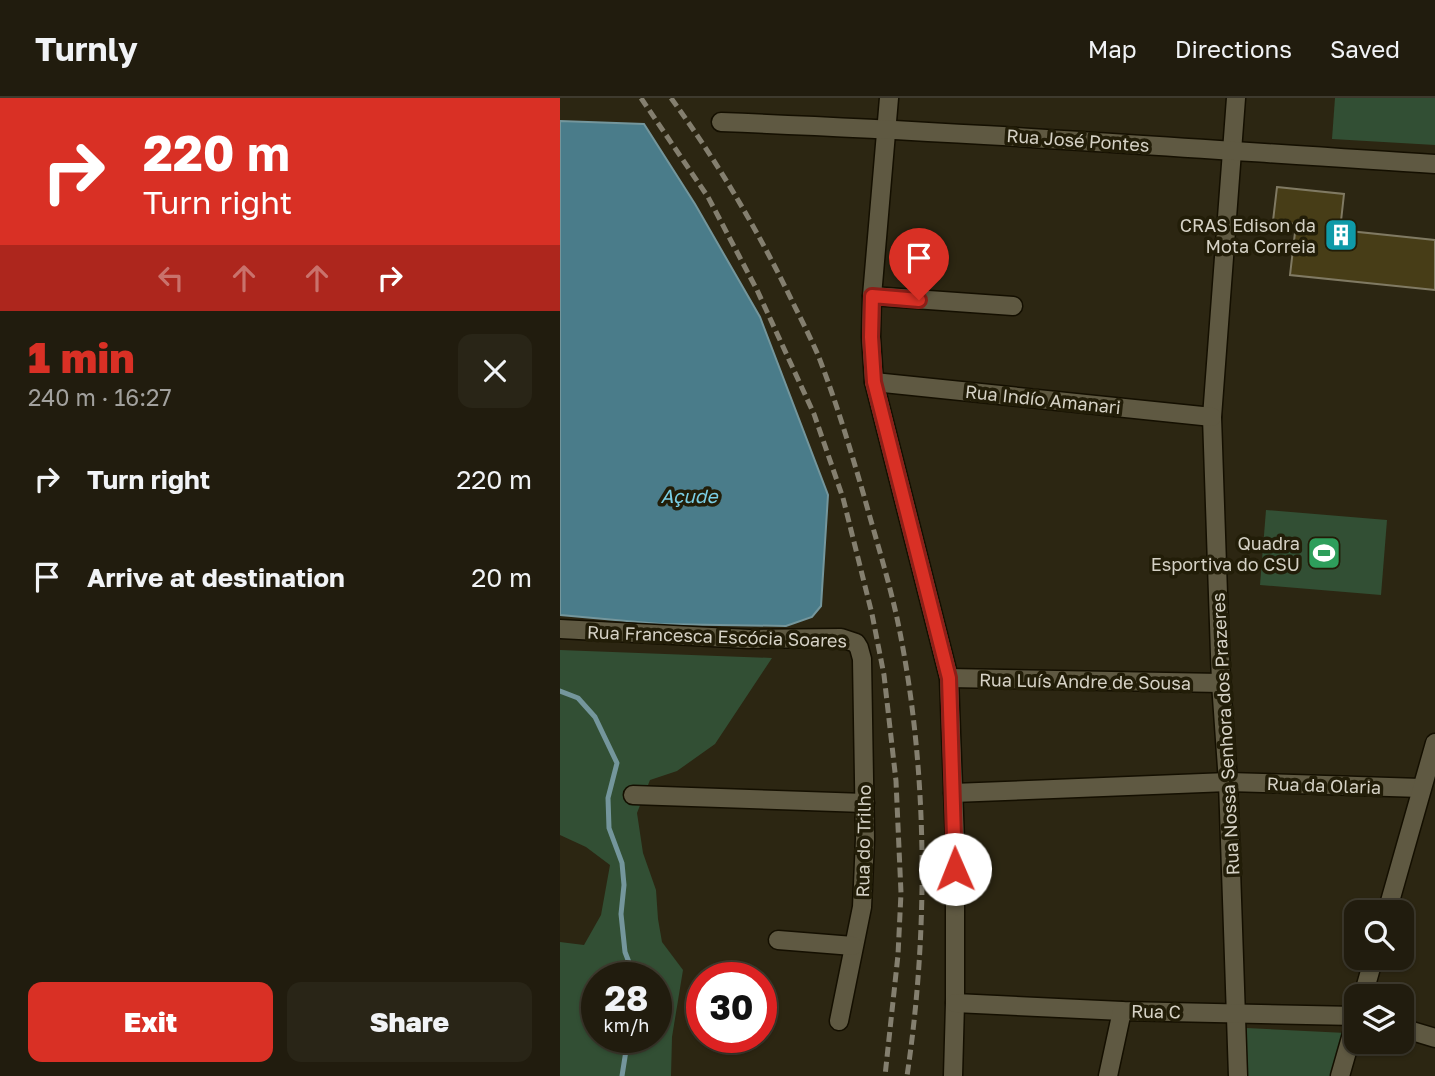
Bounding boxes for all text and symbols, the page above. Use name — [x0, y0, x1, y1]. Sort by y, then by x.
text: Turnly — [35, 29, 138, 68]
text: Map — [1088, 34, 1137, 63]
text: Directions — [1175, 34, 1292, 63]
text: Saved — [1330, 34, 1400, 63]
text: 220 m — [143, 123, 290, 182]
street label: Rua José Pontes — [1006, 124, 1150, 156]
icon: right — [28, 126, 119, 217]
text: Turn right — [143, 183, 292, 221]
place label: CRAS Edison da Mota Correia — [1180, 214, 1316, 257]
building icon: CRAS Edison da Mota Correia — [1322, 216, 1360, 254]
pin — [889, 228, 949, 300]
icon: arrive — [900, 239, 938, 277]
icon: left — [152, 259, 190, 297]
icon: ahead — [225, 259, 263, 297]
icon: ahead — [298, 259, 336, 297]
icon: right — [371, 259, 409, 297]
text: 1 min — [28, 332, 135, 382]
button: close — [458, 334, 532, 408]
street label: Rua Indío Amanari — [964, 380, 1122, 418]
text: 240 m · 16:27 — [28, 383, 172, 411]
icon: right — [28, 460, 66, 498]
text: Turn right — [87, 464, 210, 495]
text: 220 m — [456, 464, 532, 495]
water label: Açude — [660, 484, 720, 507]
place label: Quadra Esportiva do CSU — [1151, 532, 1300, 575]
sports icon: Quadra Esportiva do CSU — [1305, 534, 1343, 572]
icon: arrive — [28, 558, 66, 596]
text: Arrive at destination — [87, 562, 345, 593]
text: 20 m — [471, 562, 532, 593]
street label: Rua Nossa Senhora dos Prazeres — [1207, 592, 1243, 876]
street label: Rua Francesca Escócia Soares — [587, 620, 847, 652]
street label: Rua Luís Andre de Sousa — [979, 668, 1191, 694]
street label: Rua da Olaria — [1266, 772, 1382, 798]
street label: Rua do Trilho — [851, 784, 875, 898]
position arrow — [918, 832, 992, 906]
map controls — [1344, 900, 1414, 1054]
button: search — [1344, 900, 1414, 970]
speed limit sign: 30 — [686, 962, 777, 1053]
text: 28 — [605, 977, 648, 1019]
button: Exit — [28, 982, 273, 1062]
button: Share — [287, 982, 532, 1062]
button: layers — [1344, 984, 1414, 1054]
street label: Rua C — [1131, 1000, 1181, 1022]
text: km/h — [604, 1014, 649, 1036]

